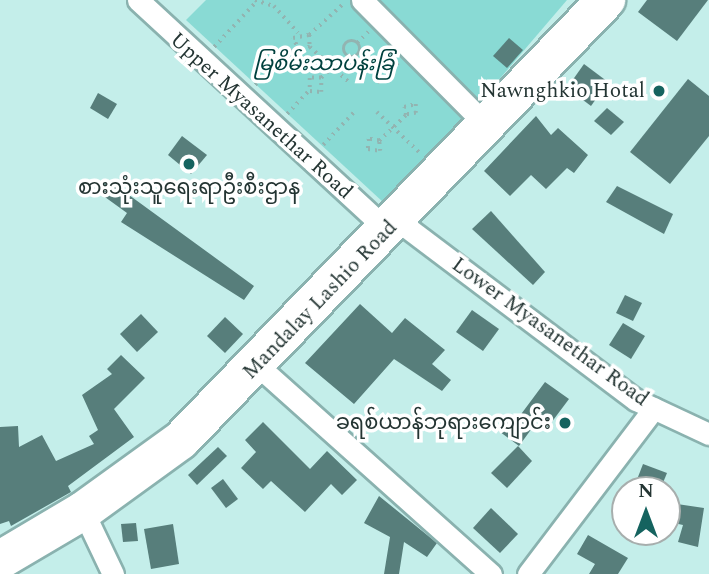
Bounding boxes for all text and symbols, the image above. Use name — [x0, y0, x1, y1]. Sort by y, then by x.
street label: Upper Myasanethar Road — [164, 27, 358, 205]
park label: မြစိမ်းသာပန်းခြံ — [254, 51, 394, 77]
place label: Nawnghkio Hotal — [480, 78, 645, 104]
marker: Nawnghkio Hotal — [651, 83, 667, 99]
marker: စားသုံးသူရေးရာဦးစီးဌာန — [181, 156, 197, 172]
place label: စားသုံးသူရေးရာဦးစီးဌာန — [78, 175, 300, 201]
street label: Mandalay Lashio Road — [238, 215, 402, 385]
street label: Lower Myasanethar Road — [447, 252, 653, 412]
place label: ခရစ်ယာန်ဘုရားကျောင်း — [336, 410, 551, 436]
marker: ခရစ်ယာန်ဘုရားကျောင်း — [557, 415, 573, 431]
north arrow — [611, 476, 681, 546]
text: N — [638, 477, 654, 506]

